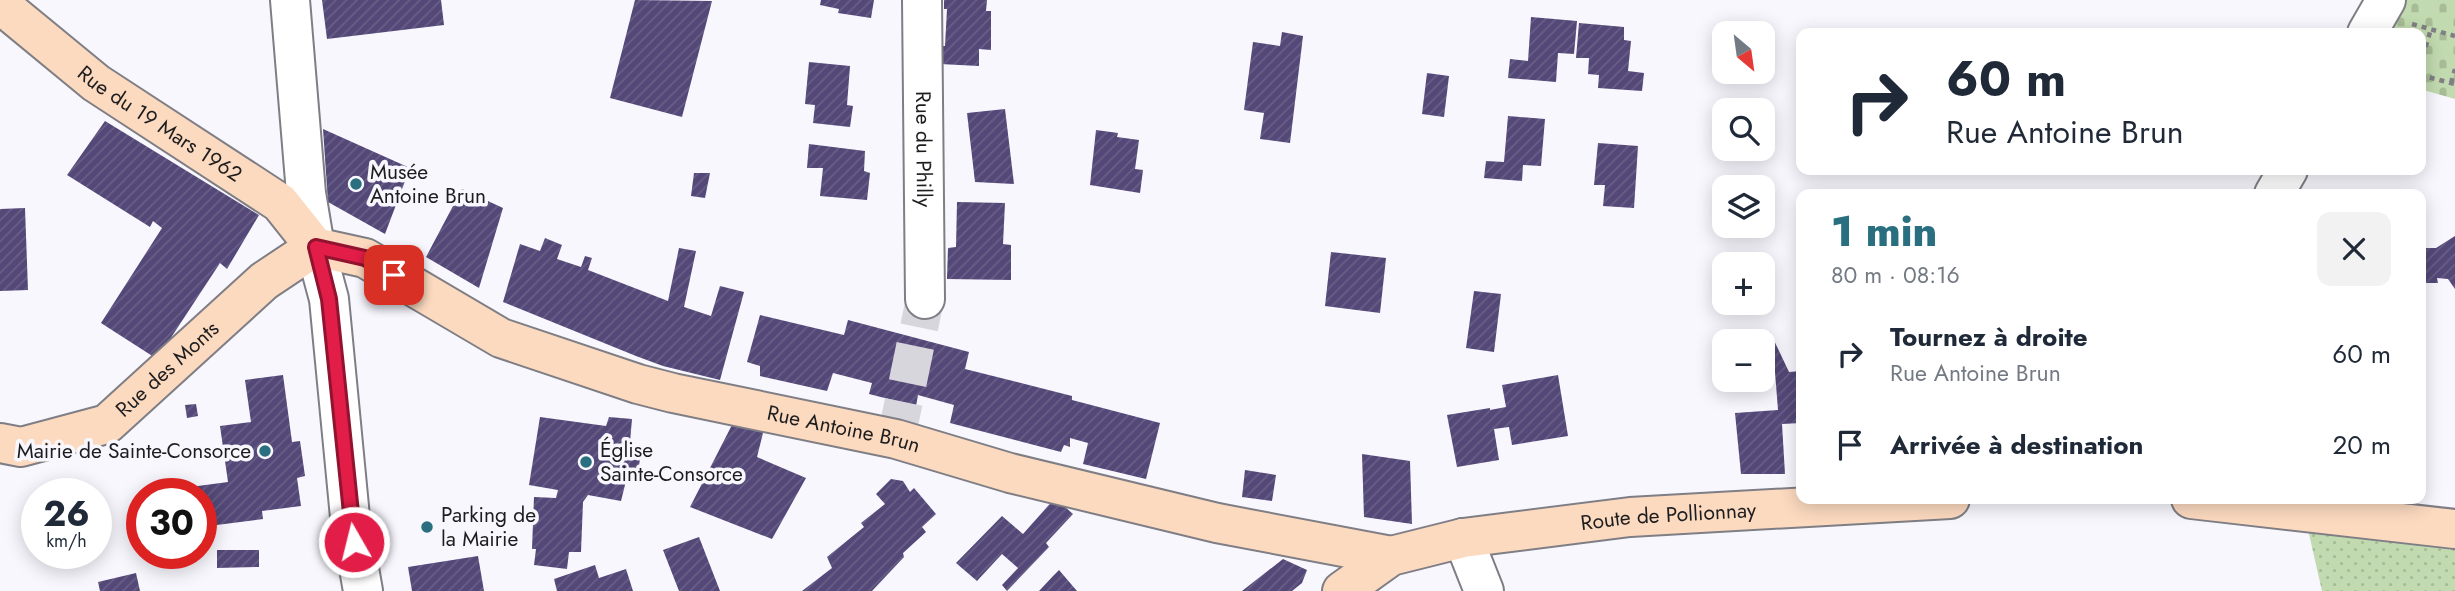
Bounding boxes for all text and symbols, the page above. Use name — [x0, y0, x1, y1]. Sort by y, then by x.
north arrow — [1712, 21, 1774, 84]
map controls — [1712, 21, 1775, 392]
text: 60 m — [1946, 44, 2066, 114]
icon: right — [1831, 56, 1922, 147]
street label: Rue du 19 Mars 1962 — [71, 59, 248, 189]
street label: Rue du Philly — [908, 91, 939, 208]
button: search — [1712, 98, 1775, 161]
text: Rue Antoine Brun — [1946, 109, 2184, 155]
place label: Musée Antoine Brun — [370, 157, 486, 211]
button: layers — [1712, 175, 1775, 238]
marker: Musée Antoine Brun — [348, 176, 364, 192]
text: 1 min — [1831, 201, 1937, 262]
button: close — [2317, 212, 2391, 286]
pin — [364, 245, 424, 305]
button: + — [1712, 252, 1775, 315]
icon: arrive — [375, 256, 413, 294]
text: 80 m · 08:16 — [1831, 258, 1960, 292]
street label: Rue des Monts — [109, 314, 226, 424]
text: Tournez à droite — [1890, 318, 2088, 356]
button: − — [1712, 329, 1775, 392]
icon: right — [1831, 335, 1869, 373]
text: 60 m — [2332, 335, 2391, 373]
text: Rue Antoine Brun — [1890, 356, 2061, 390]
street label: Rue Antoine Brun — [764, 398, 924, 460]
icon: arrive — [1831, 426, 1869, 464]
text: Arrivée à destination — [1890, 426, 2143, 464]
text: 20 m — [2333, 426, 2391, 464]
place label: Église Sainte-Consorce — [600, 435, 743, 489]
place label: Mairie de Sainte-Consorce — [17, 436, 251, 466]
marker: Mairie de Sainte-Consorce — [257, 443, 273, 459]
marker: Église Sainte-Consorce — [578, 454, 594, 470]
speed limit sign: 30 — [126, 478, 217, 569]
text: 26 — [43, 489, 90, 539]
street label: Route de Pollionnay — [1579, 495, 1758, 538]
place label: Parking de la Mairie — [441, 500, 536, 554]
position arrow — [317, 505, 391, 579]
marker: Parking de la Mairie — [419, 519, 435, 535]
text: km/h — [46, 528, 87, 554]

